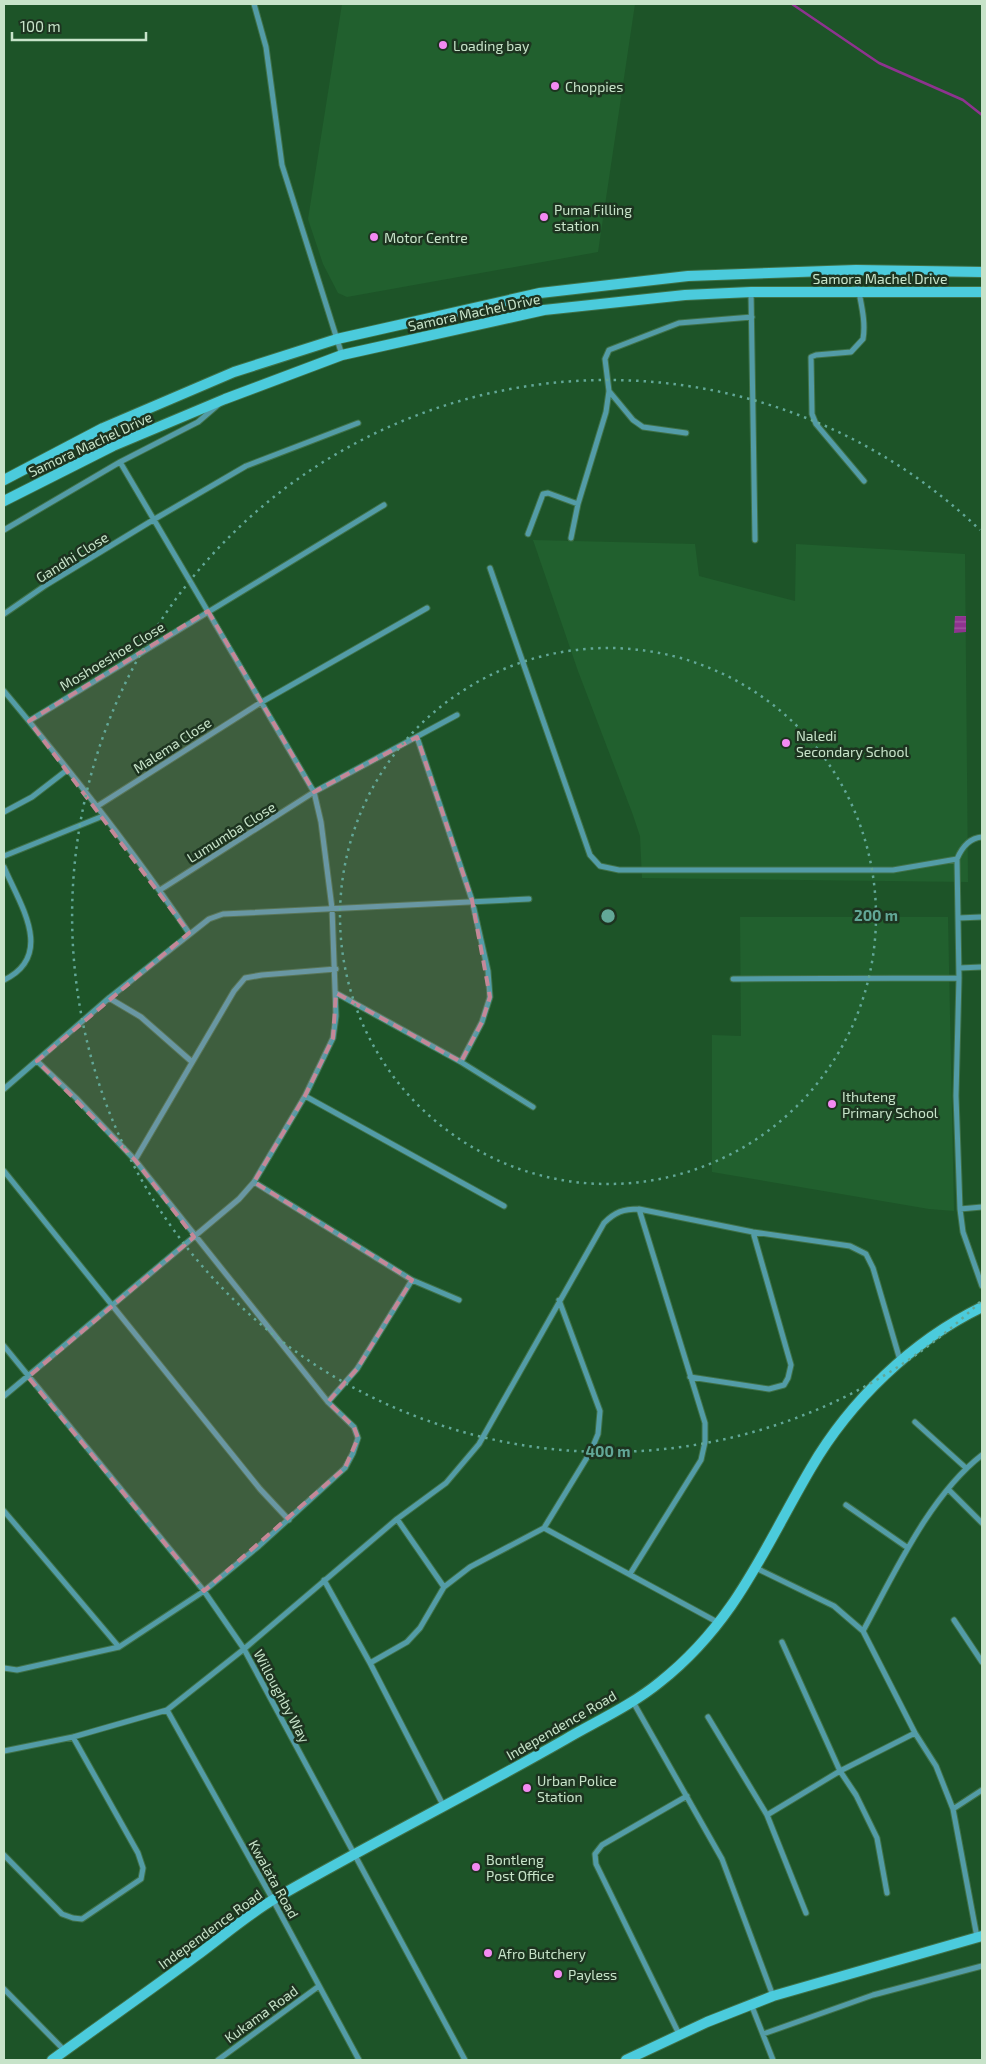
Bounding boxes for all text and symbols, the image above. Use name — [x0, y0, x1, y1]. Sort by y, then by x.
scale bar — [12, 10, 146, 42]
text: 100 m — [20, 17, 61, 35]
place label: Loading bay — [453, 37, 530, 54]
marker: Loading bay — [437, 39, 449, 51]
place label: Choppies — [565, 78, 623, 95]
marker: Choppies — [549, 80, 561, 92]
place label: Puma Filling station — [554, 201, 632, 234]
marker: Puma Filling station — [538, 211, 550, 223]
place label: Motor Centre — [384, 229, 468, 246]
marker: Motor Centre — [368, 231, 380, 243]
street label: Samora Machel Drive — [813, 270, 947, 287]
street label: Samora Machel Drive — [406, 290, 542, 334]
street label: Samora Machel Drive — [25, 408, 155, 480]
street label: Gandhi Close — [33, 528, 111, 586]
street label: Moshoeshoe Close — [56, 618, 168, 694]
street label: Malema Close — [130, 714, 214, 776]
place label: Naledi Secondary School — [796, 727, 909, 760]
marker: Naledi Secondary School — [780, 737, 792, 749]
street label: Lumumba Close — [184, 798, 278, 866]
text: 200 m — [854, 906, 898, 924]
centre of rings — [599, 907, 617, 925]
place label: Ithuteng Primary School — [842, 1088, 939, 1121]
marker: Ithuteng Primary School — [826, 1098, 838, 1110]
text: 400 m — [586, 1442, 630, 1460]
street label: Willoughby Way — [250, 1646, 314, 1746]
street label: Independence Road — [503, 1687, 619, 1763]
place label: Urban Police Station — [537, 1772, 617, 1805]
marker: Urban Police Station — [521, 1782, 533, 1794]
street label: Kwalata Road — [245, 1837, 303, 1921]
place label: Bontleng Post Office — [486, 1851, 554, 1884]
marker: Bontleng Post Office — [470, 1861, 482, 1873]
street label: Independence Road — [155, 1886, 265, 1972]
place label: Afro Butchery — [498, 1945, 587, 1962]
marker: Afro Butchery — [482, 1947, 494, 1959]
place label: Payless — [568, 1966, 617, 1983]
marker: Payless — [552, 1968, 564, 1980]
street label: Kukama Road — [221, 1982, 301, 2046]

